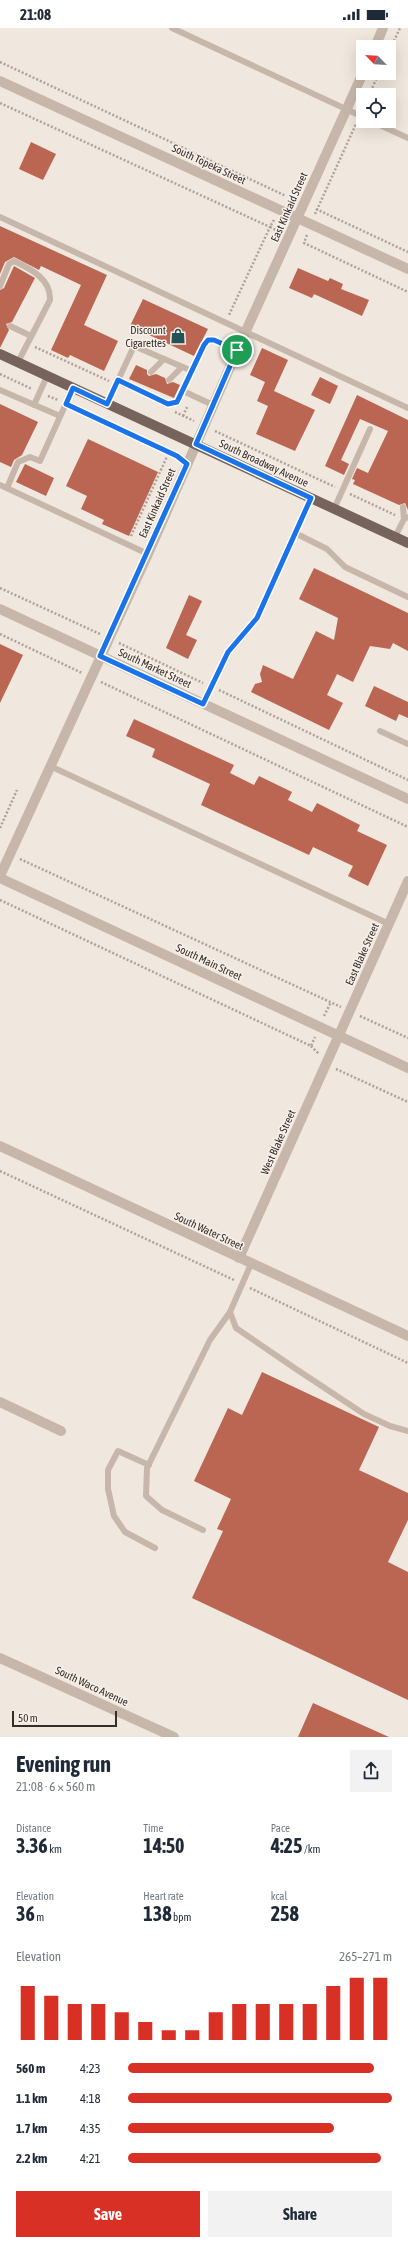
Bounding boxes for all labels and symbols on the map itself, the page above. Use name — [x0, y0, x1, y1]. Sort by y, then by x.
north arrow — [356, 40, 396, 80]
street label: South Topeka Street — [170, 142, 248, 186]
street label: East Kinkaid Street — [268, 170, 310, 244]
place label: Discount Cigarettes — [126, 324, 166, 349]
shop icon: Discount Cigarettes — [169, 327, 187, 345]
pin — [220, 333, 254, 367]
street label: South Broadway Avenue — [217, 437, 311, 489]
street label: East Kinkaid Street — [136, 466, 178, 540]
street label: South Market Street — [117, 646, 193, 690]
street label: East Blake Street — [343, 921, 381, 987]
street label: South Main Street — [174, 942, 244, 982]
street label: West Blake Street — [258, 1108, 298, 1176]
street label: South Water Street — [173, 1210, 245, 1252]
street label: South Waco Avenue — [54, 1664, 130, 1708]
scale bar — [12, 1709, 117, 1728]

